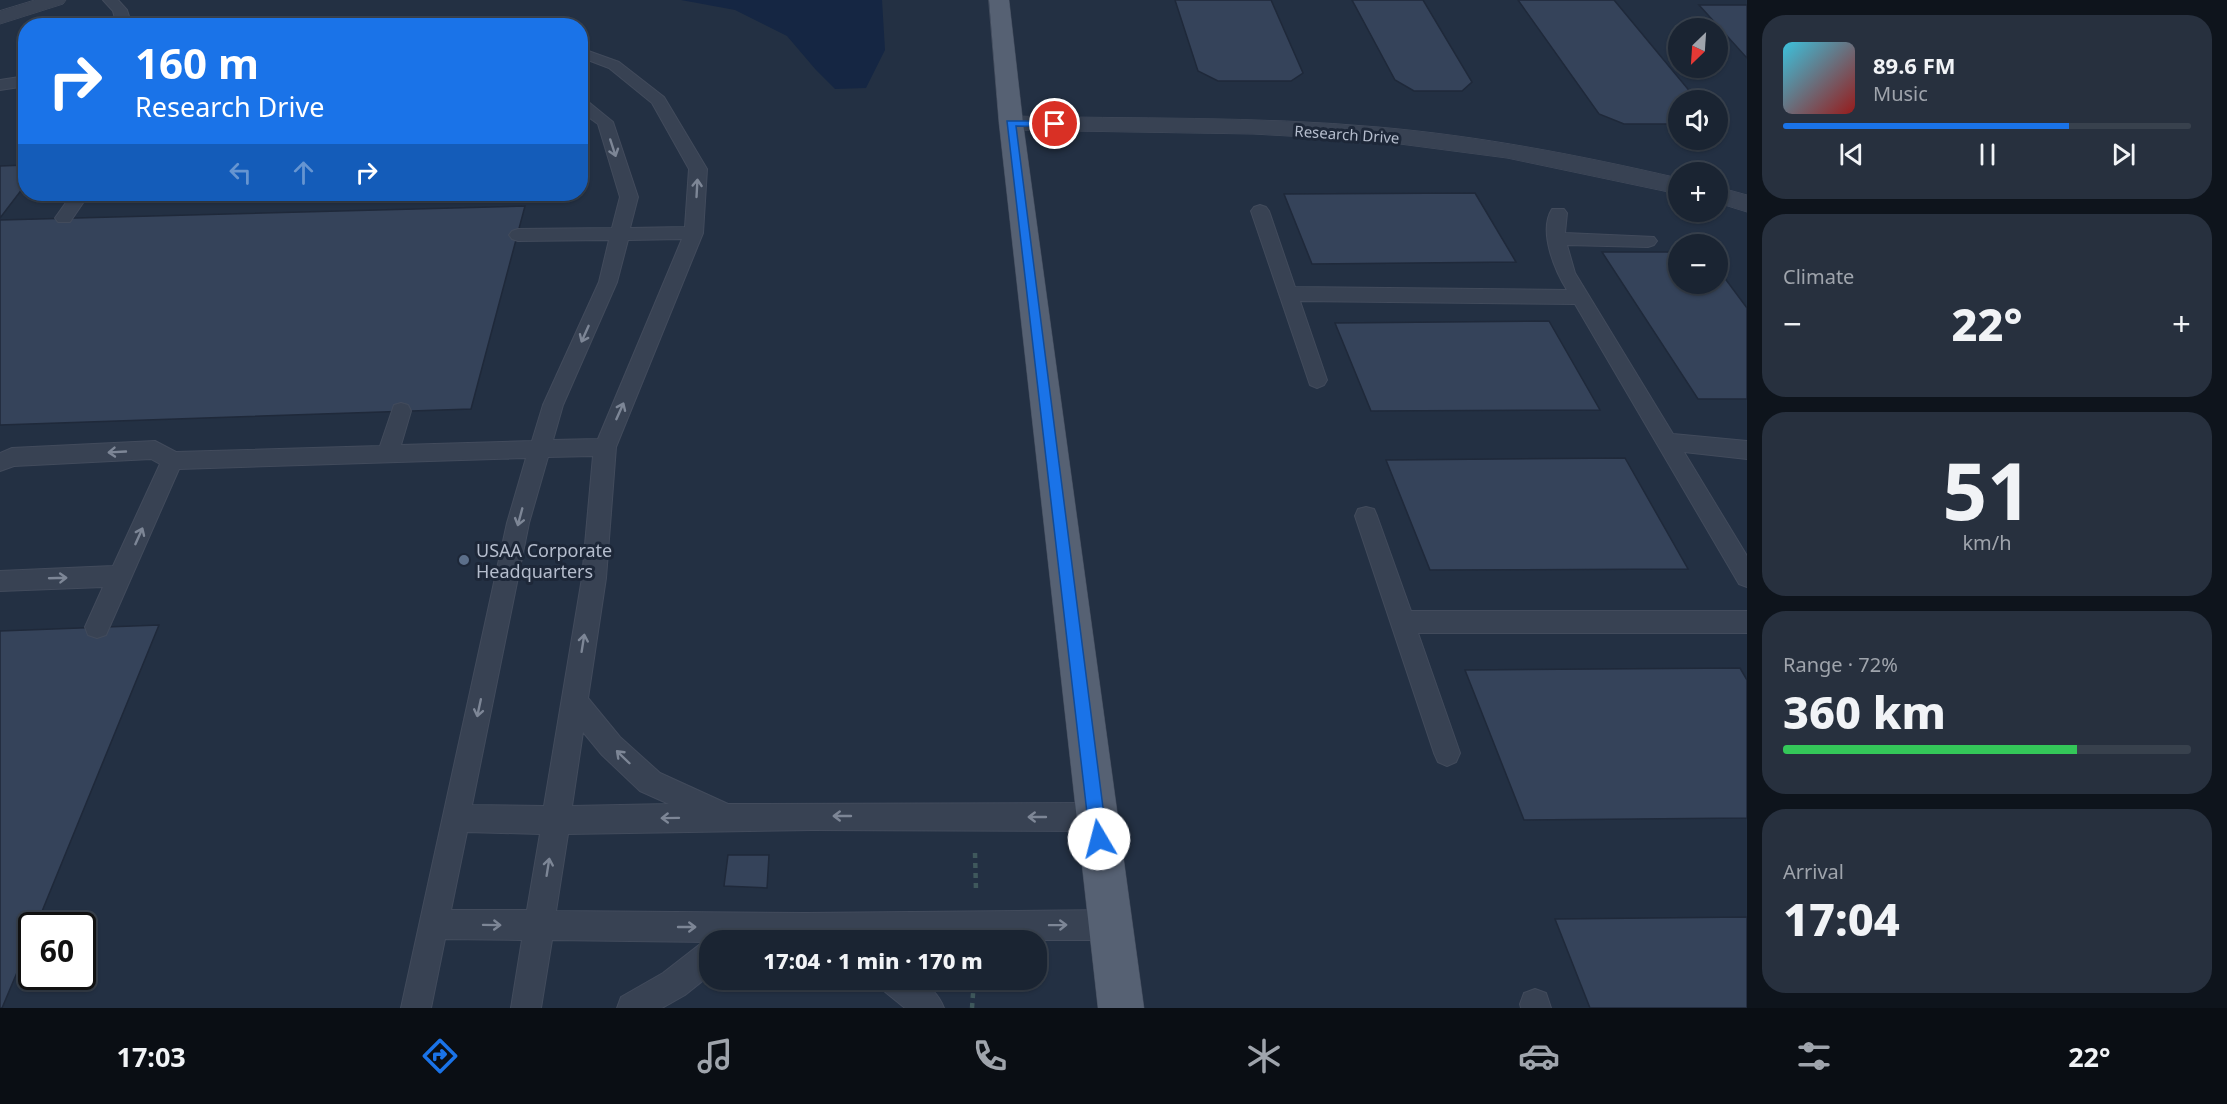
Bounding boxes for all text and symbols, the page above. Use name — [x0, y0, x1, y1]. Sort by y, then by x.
north arrow — [1668, 18, 1728, 78]
map controls — [1668, 18, 1728, 294]
text: 160 m — [135, 34, 259, 91]
icon: right — [36, 42, 114, 120]
text: 89.6 FM — [1873, 50, 1955, 80]
text: Music — [1873, 80, 1928, 107]
text: Research Drive — [135, 88, 324, 125]
button: sound — [1668, 90, 1728, 150]
pin — [1029, 98, 1080, 149]
icon: arrive — [1038, 107, 1071, 140]
street label: Research Drive — [1294, 120, 1400, 148]
one-way arrow — [608, 138, 619, 157]
icon: previous — [1835, 138, 1868, 171]
icon: pause — [1971, 138, 2004, 171]
icon: next — [2107, 138, 2140, 171]
icon: left — [224, 156, 257, 189]
icon: ahead — [287, 156, 320, 189]
icon: right — [350, 156, 383, 189]
button: + — [1668, 162, 1728, 222]
one-way arrow — [691, 179, 702, 199]
button: − — [1668, 234, 1728, 294]
text: Climate — [1783, 263, 1854, 290]
text: 22° — [1951, 293, 2023, 354]
text: − — [1783, 301, 1802, 346]
text: + — [2172, 301, 2191, 346]
one-way arrow — [578, 324, 590, 342]
one-way arrow — [615, 402, 626, 420]
text: 51 — [1942, 437, 2032, 543]
one-way arrow — [108, 446, 128, 457]
one-way arrow — [514, 507, 526, 526]
one-way arrow — [133, 527, 145, 545]
text: km/h — [1962, 529, 2012, 556]
place label: USAA Corporate Headquarters — [476, 538, 612, 583]
marker: USAA Corporate Headquarters — [457, 553, 471, 567]
one-way arrow — [48, 573, 68, 584]
one-way arrow — [578, 634, 589, 653]
text: Range · 72% — [1783, 651, 1898, 678]
text: 360 km — [1783, 681, 1946, 742]
one-way arrow — [473, 698, 485, 717]
one-way arrow — [616, 750, 631, 764]
position arrow — [1067, 807, 1131, 871]
one-way arrow — [833, 810, 853, 822]
one-way arrow — [1028, 811, 1048, 823]
one-way arrow — [660, 812, 680, 824]
one-way arrow — [543, 858, 554, 878]
text: Arrival — [1783, 858, 1844, 885]
text: 17:04 — [1783, 888, 1900, 949]
speed limit sign: 60 — [18, 912, 96, 990]
one-way arrow — [481, 919, 501, 931]
one-way arrow — [1048, 920, 1068, 931]
one-way arrow — [676, 921, 696, 933]
text: 17:04 · 1 min · 170 m — [763, 945, 983, 975]
icon: directions — [419, 1035, 461, 1077]
icon: music — [694, 1035, 736, 1077]
icon: phone — [969, 1035, 1011, 1077]
icon: climate — [1243, 1035, 1285, 1077]
icon: car — [1518, 1035, 1560, 1077]
icon: filters — [1793, 1035, 1835, 1077]
text: 17:03 — [116, 1038, 186, 1075]
text: 22° — [2068, 1038, 2111, 1075]

